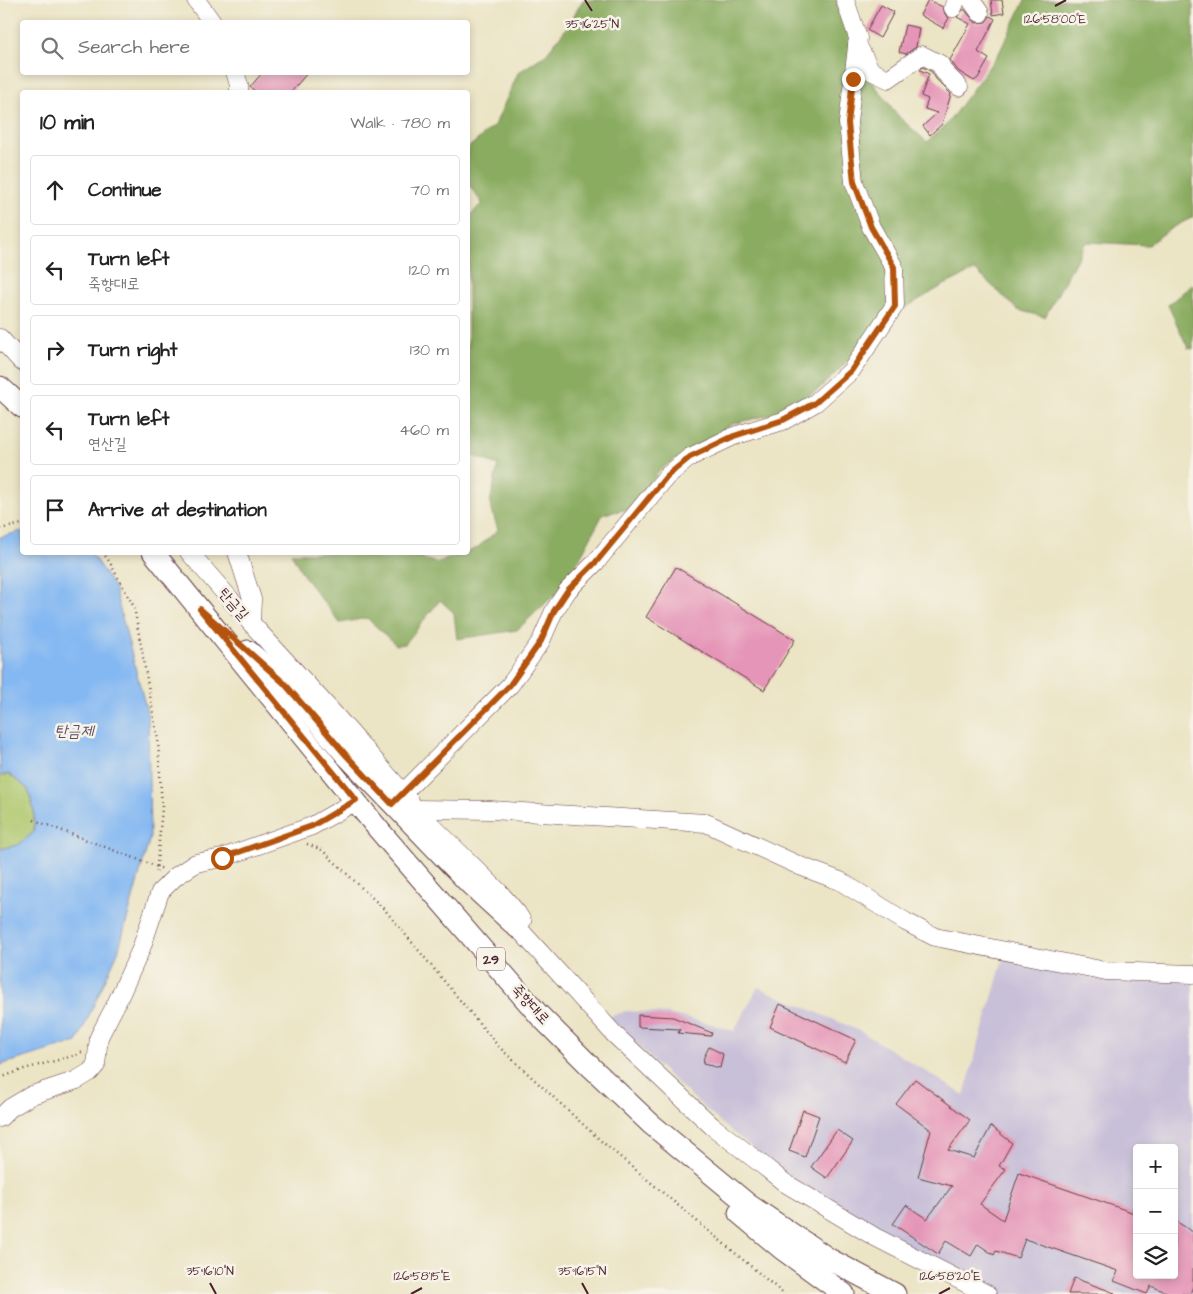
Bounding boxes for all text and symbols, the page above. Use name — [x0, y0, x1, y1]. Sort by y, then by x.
text: 126°58'00"E — [1024, 11, 1086, 28]
text: 35°16'25"N — [565, 16, 619, 33]
search box — [20, 20, 470, 75]
icon: search — [38, 34, 66, 62]
text: Search here — [78, 34, 190, 61]
route end — [842, 68, 865, 91]
text: 10 min — [40, 108, 94, 137]
text: Walk · 780 m — [350, 112, 450, 134]
icon: ahead — [41, 176, 69, 204]
text: Continue — [88, 177, 162, 204]
text: 70 m — [410, 179, 449, 201]
text: Turn left — [88, 246, 169, 273]
icon: left — [41, 256, 69, 284]
text: 120 m — [409, 259, 449, 281]
text: 죽향대로 — [88, 273, 140, 295]
icon: right — [41, 336, 69, 364]
text: Turn right — [88, 337, 177, 364]
text: 130 m — [410, 339, 449, 361]
text: Turn left — [88, 406, 169, 433]
icon: left — [41, 416, 69, 444]
text: 460 m — [399, 419, 449, 441]
text: 연산길 — [88, 433, 127, 455]
icon: arrive — [41, 496, 69, 524]
text: Arrive at destination — [88, 497, 267, 524]
street label: 탄금길 — [214, 584, 253, 625]
water label: 탄금제 — [55, 720, 95, 742]
route start — [211, 847, 234, 870]
road number: 29 — [477, 948, 505, 971]
street label: 죽향대로 — [507, 979, 555, 1029]
map controls — [1133, 1144, 1178, 1279]
button: + — [1133, 1144, 1178, 1189]
button: − — [1133, 1189, 1178, 1234]
button: layers — [1133, 1234, 1178, 1279]
text: 35°16'10"N — [186, 1263, 234, 1280]
text: 35°16'15"N — [558, 1263, 607, 1280]
text: 126°58'15"E — [394, 1268, 450, 1285]
text: 126°58'20"E — [919, 1268, 981, 1285]

